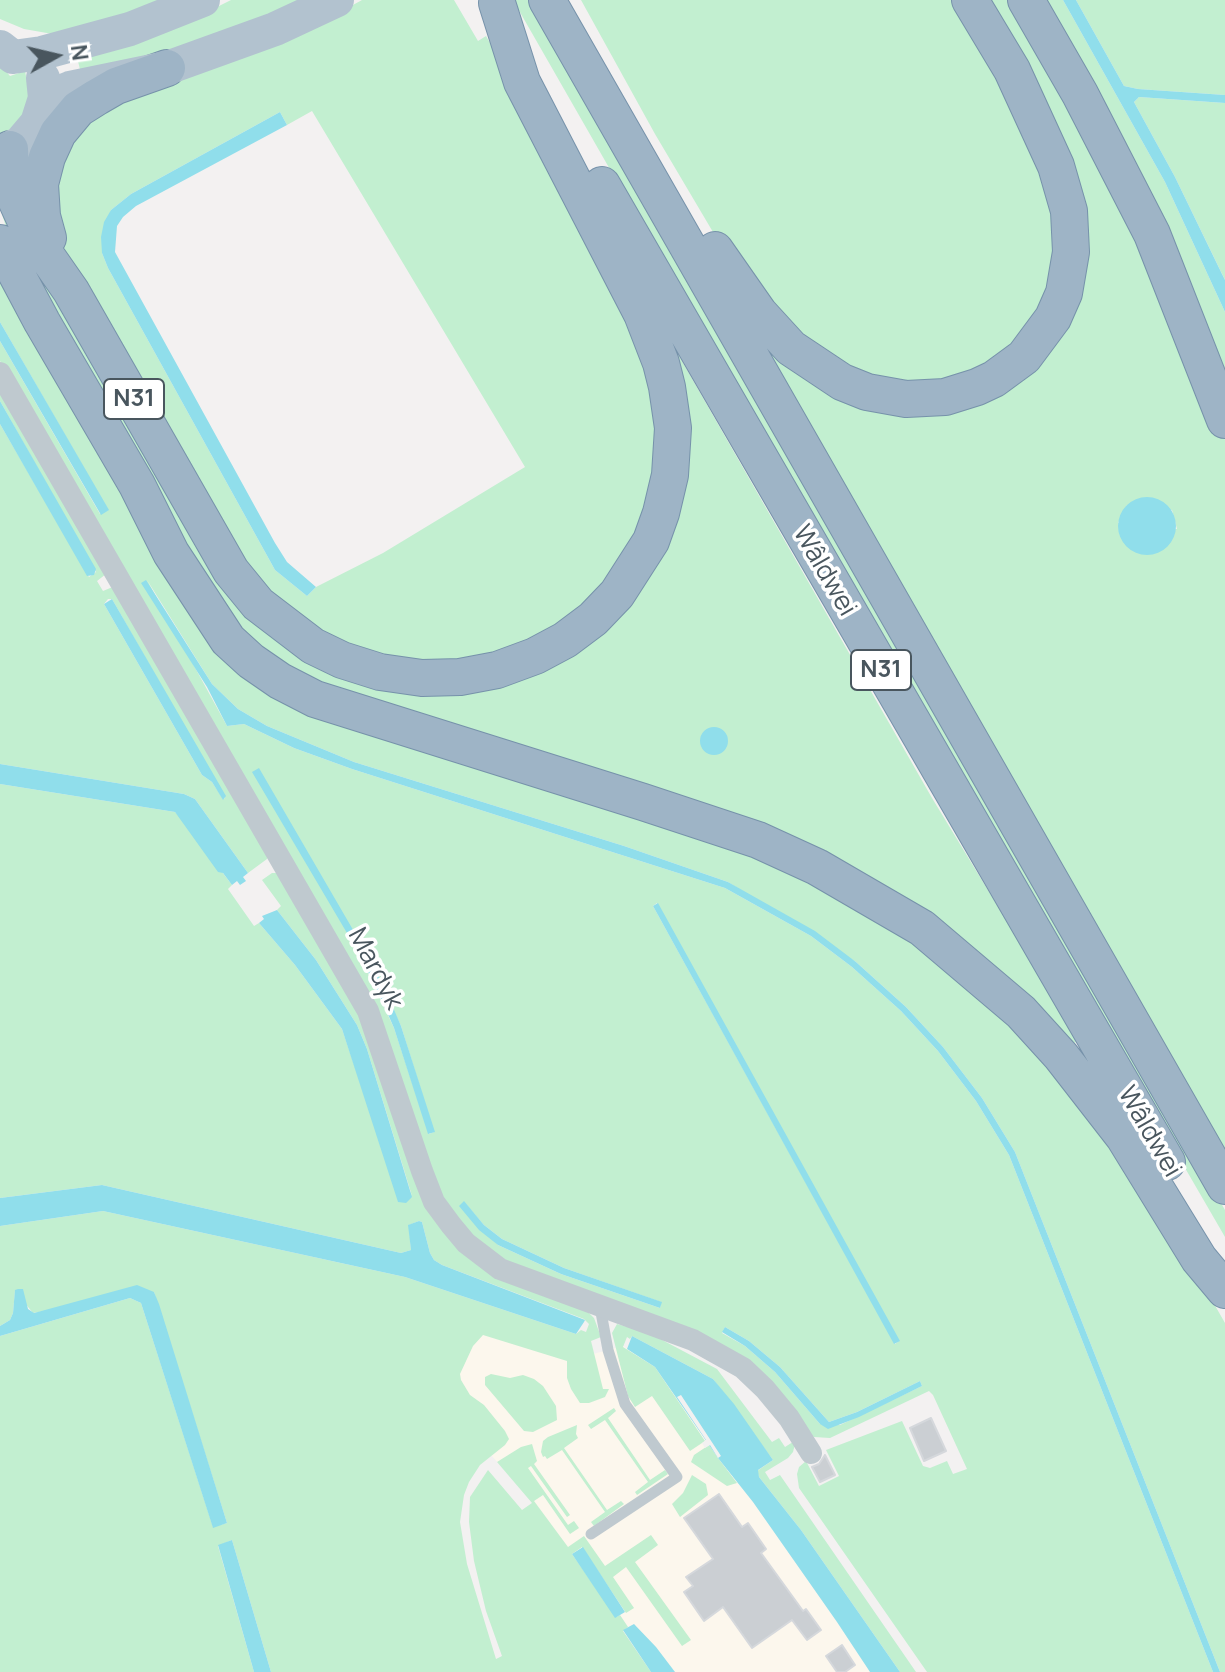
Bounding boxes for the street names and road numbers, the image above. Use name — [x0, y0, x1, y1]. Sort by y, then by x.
road number: N31 — [104, 379, 164, 419]
street label: Wâldwei — [786, 520, 862, 622]
road number: N31 — [851, 650, 911, 690]
street label: Mardyk — [341, 923, 409, 1015]
street label: Wâldwei — [1111, 1081, 1187, 1183]

